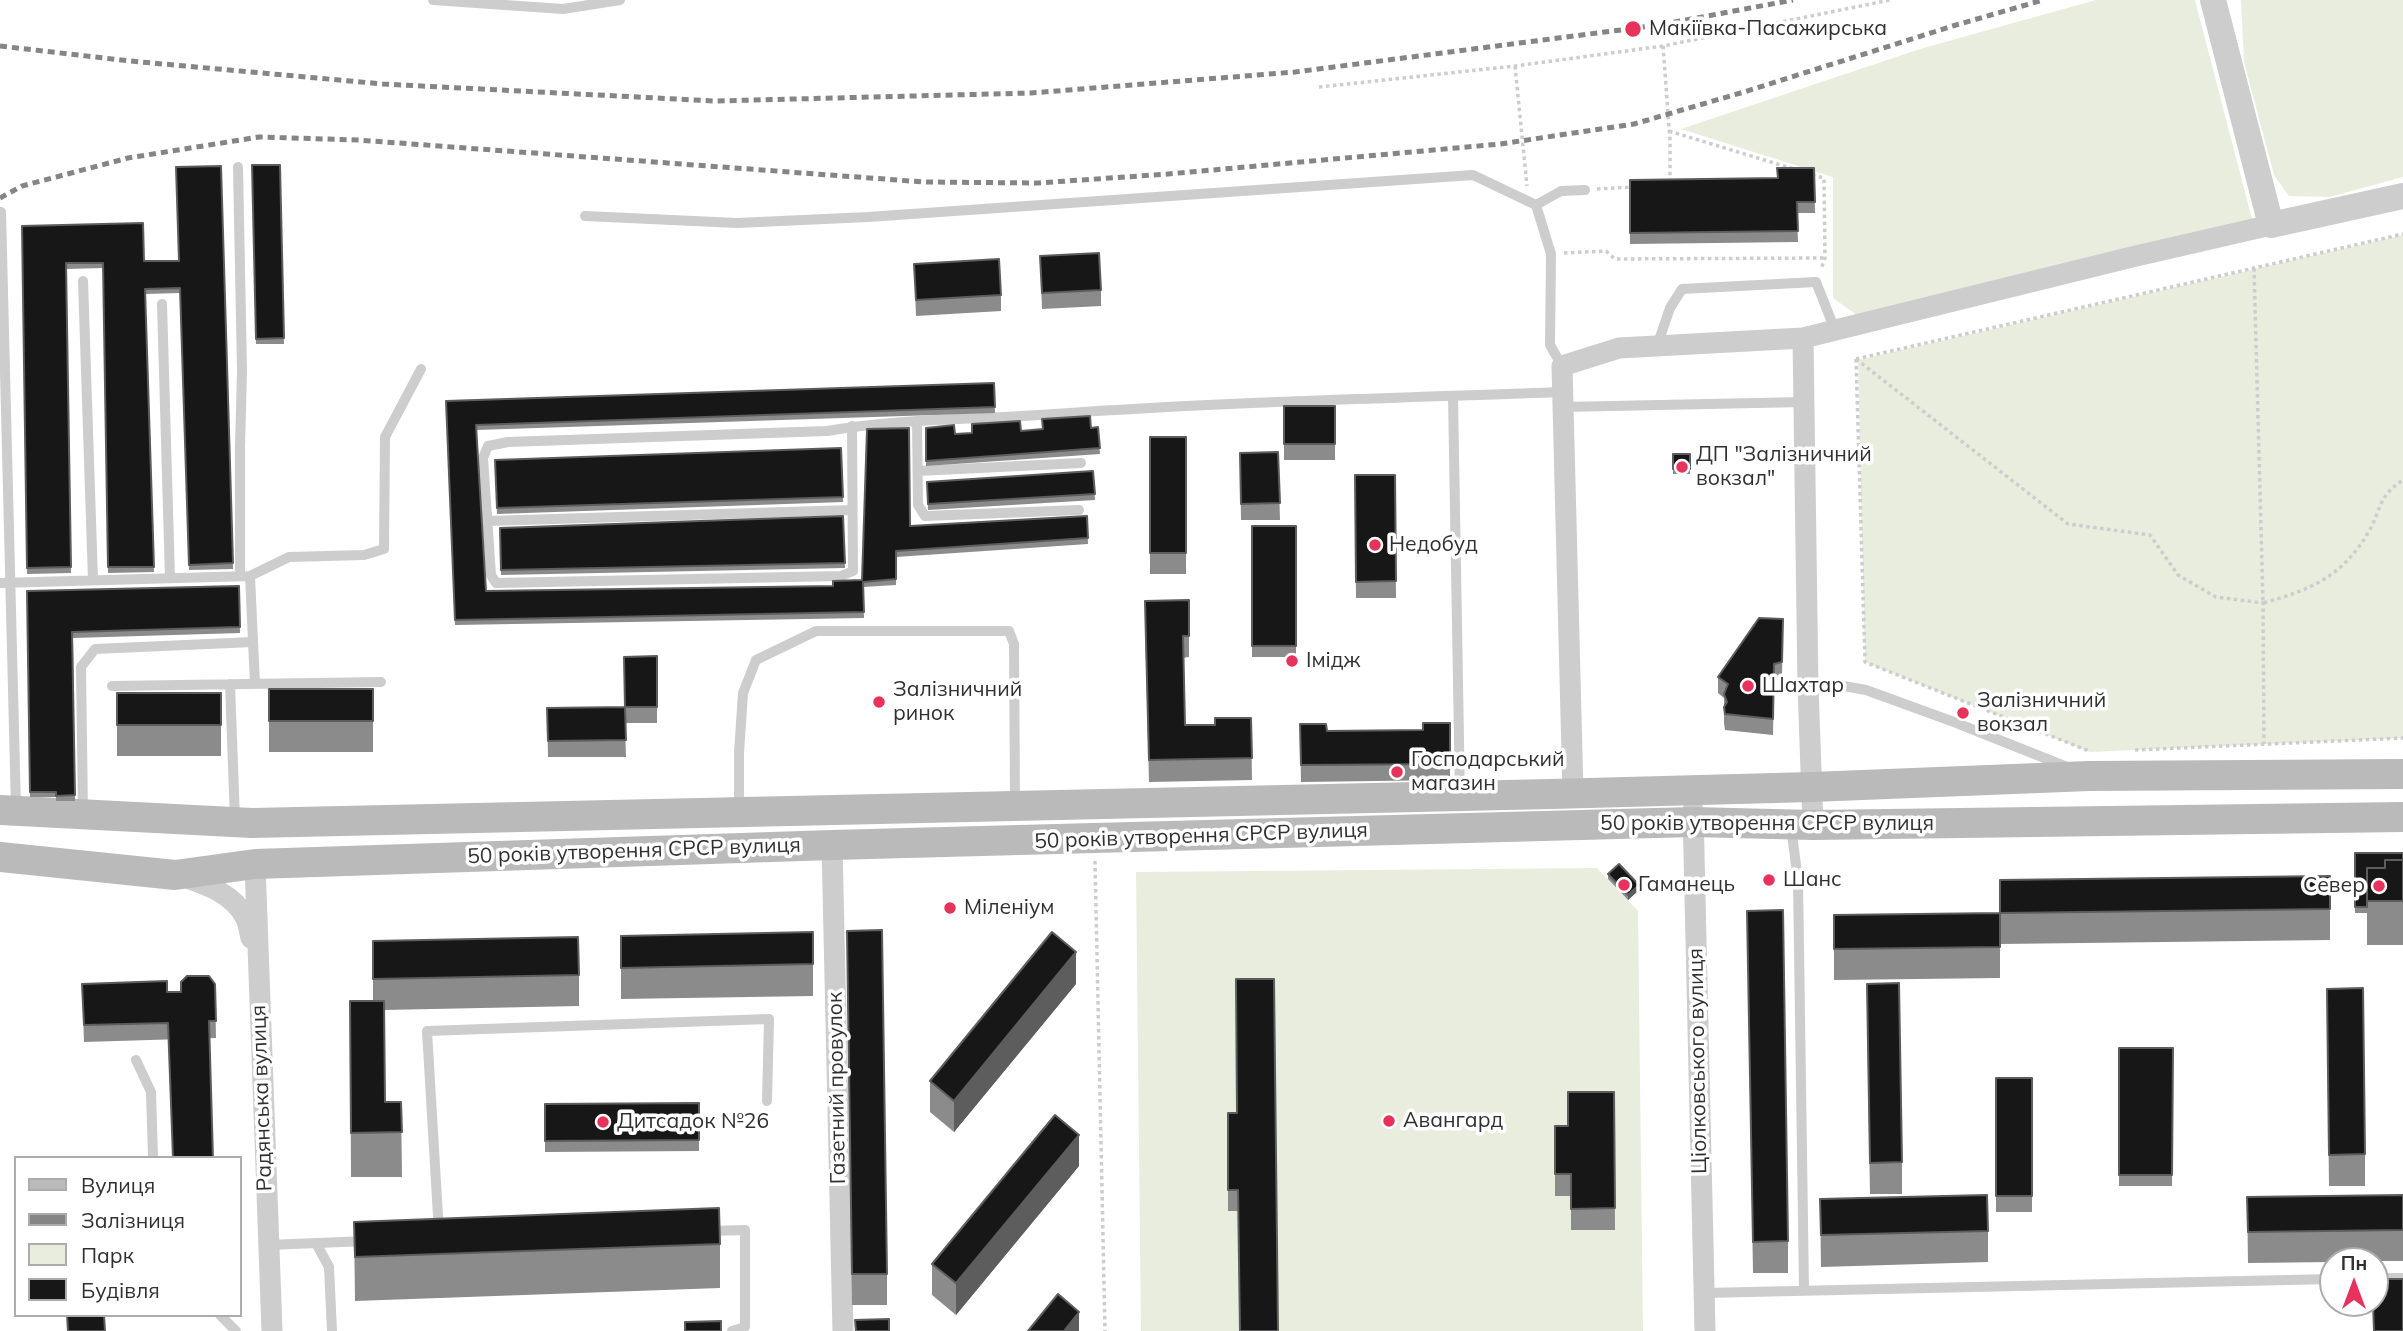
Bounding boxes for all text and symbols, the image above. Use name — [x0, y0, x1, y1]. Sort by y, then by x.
place label: Макіївка-Пасажирська — [1649, 16, 1887, 42]
marker: Макіївка-Пасажирська — [1623, 19, 1643, 39]
place label: ДП "Залізничний вокзал" — [1696, 442, 1872, 492]
marker: ДП "Залізничний вокзал" — [1674, 459, 1690, 475]
place label: Недобуд — [1389, 532, 1478, 558]
marker: Недобуд — [1367, 537, 1383, 553]
place label: Імідж — [1306, 648, 1361, 674]
marker: Імідж — [1284, 653, 1300, 669]
place label: Шахтар — [1762, 673, 1844, 699]
place label: Залізничний ринок — [893, 677, 1022, 727]
marker: Шахтар — [1740, 678, 1756, 694]
place label: Залізничний вокзал — [1977, 688, 2106, 738]
marker: Залізничний ринок — [871, 694, 887, 710]
marker: Залізничний вокзал — [1955, 705, 1971, 721]
place label: Господарський магазин — [1411, 747, 1564, 797]
marker: Господарський магазин — [1389, 764, 1405, 780]
street label: 50 років утворення СРСР вулиця — [1600, 811, 1934, 837]
street label: 50 років утворення СРСР вулиця — [1034, 818, 1368, 854]
street label: 50 років утворення СРСР вулиця — [467, 833, 801, 869]
place label: Шанс — [1783, 867, 1842, 893]
place label: Гаманець — [1638, 872, 1735, 898]
marker: Шанс — [1761, 872, 1777, 888]
place label: Север — [2303, 873, 2365, 899]
marker: Гаманець — [1616, 877, 1632, 893]
marker: Север — [2371, 878, 2387, 894]
place label: Міленіум — [964, 895, 1054, 921]
marker: Міленіум — [942, 900, 958, 916]
street label: Ціолковського вулиця — [1683, 948, 1713, 1174]
street label: Газетний провулок — [823, 992, 851, 1184]
street label: Радянська вулиця — [246, 1004, 278, 1192]
place label: Авангард — [1403, 1108, 1503, 1134]
place label: Дитсадок №26 — [617, 1109, 769, 1135]
marker: Авангард — [1381, 1113, 1397, 1129]
marker: Дитсадок №26 — [595, 1114, 611, 1130]
legend — [14, 1156, 242, 1317]
text: Вулиця — [81, 1172, 155, 1198]
text: Залізниця — [81, 1207, 185, 1233]
text: Парк — [81, 1242, 134, 1268]
north arrow — [2319, 1247, 2389, 1317]
text: Пн — [2341, 1251, 2367, 1275]
text: Будівля — [81, 1277, 160, 1303]

